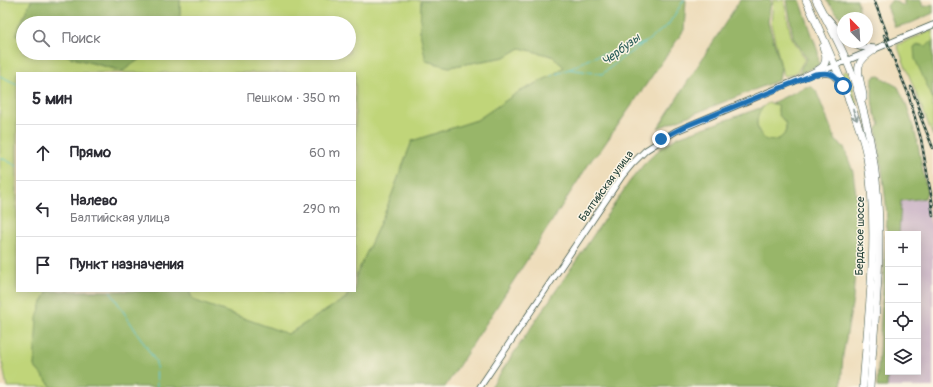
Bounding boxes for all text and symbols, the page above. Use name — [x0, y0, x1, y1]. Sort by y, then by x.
north arrow — [837, 12, 873, 48]
search box — [16, 16, 356, 60]
icon: search — [30, 27, 52, 49]
text: Поиск — [62, 29, 101, 48]
water label: Чербузы — [599, 30, 644, 69]
route start — [834, 77, 852, 95]
text: 5 мин — [32, 88, 72, 109]
text: Пешком · 350 m — [247, 90, 340, 106]
one-way arrow — [851, 109, 859, 121]
route end — [652, 130, 670, 148]
icon: ahead — [32, 142, 54, 164]
text: Прямо — [70, 143, 111, 162]
text: 60 m — [309, 145, 340, 161]
street label: Балтийская улица — [576, 148, 636, 224]
text: Налево — [70, 191, 117, 210]
street label: Бердское шоссе — [853, 196, 867, 276]
icon: left — [32, 198, 54, 220]
text: 290 m — [303, 201, 340, 217]
text: Балтийская улица — [70, 210, 170, 226]
map controls — [885, 231, 921, 375]
button: + — [885, 231, 921, 267]
icon: arrive — [32, 254, 54, 276]
text: Пункт назначения — [70, 255, 184, 274]
button: − — [885, 267, 921, 303]
button: locate — [885, 303, 921, 339]
button: layers — [885, 339, 921, 375]

